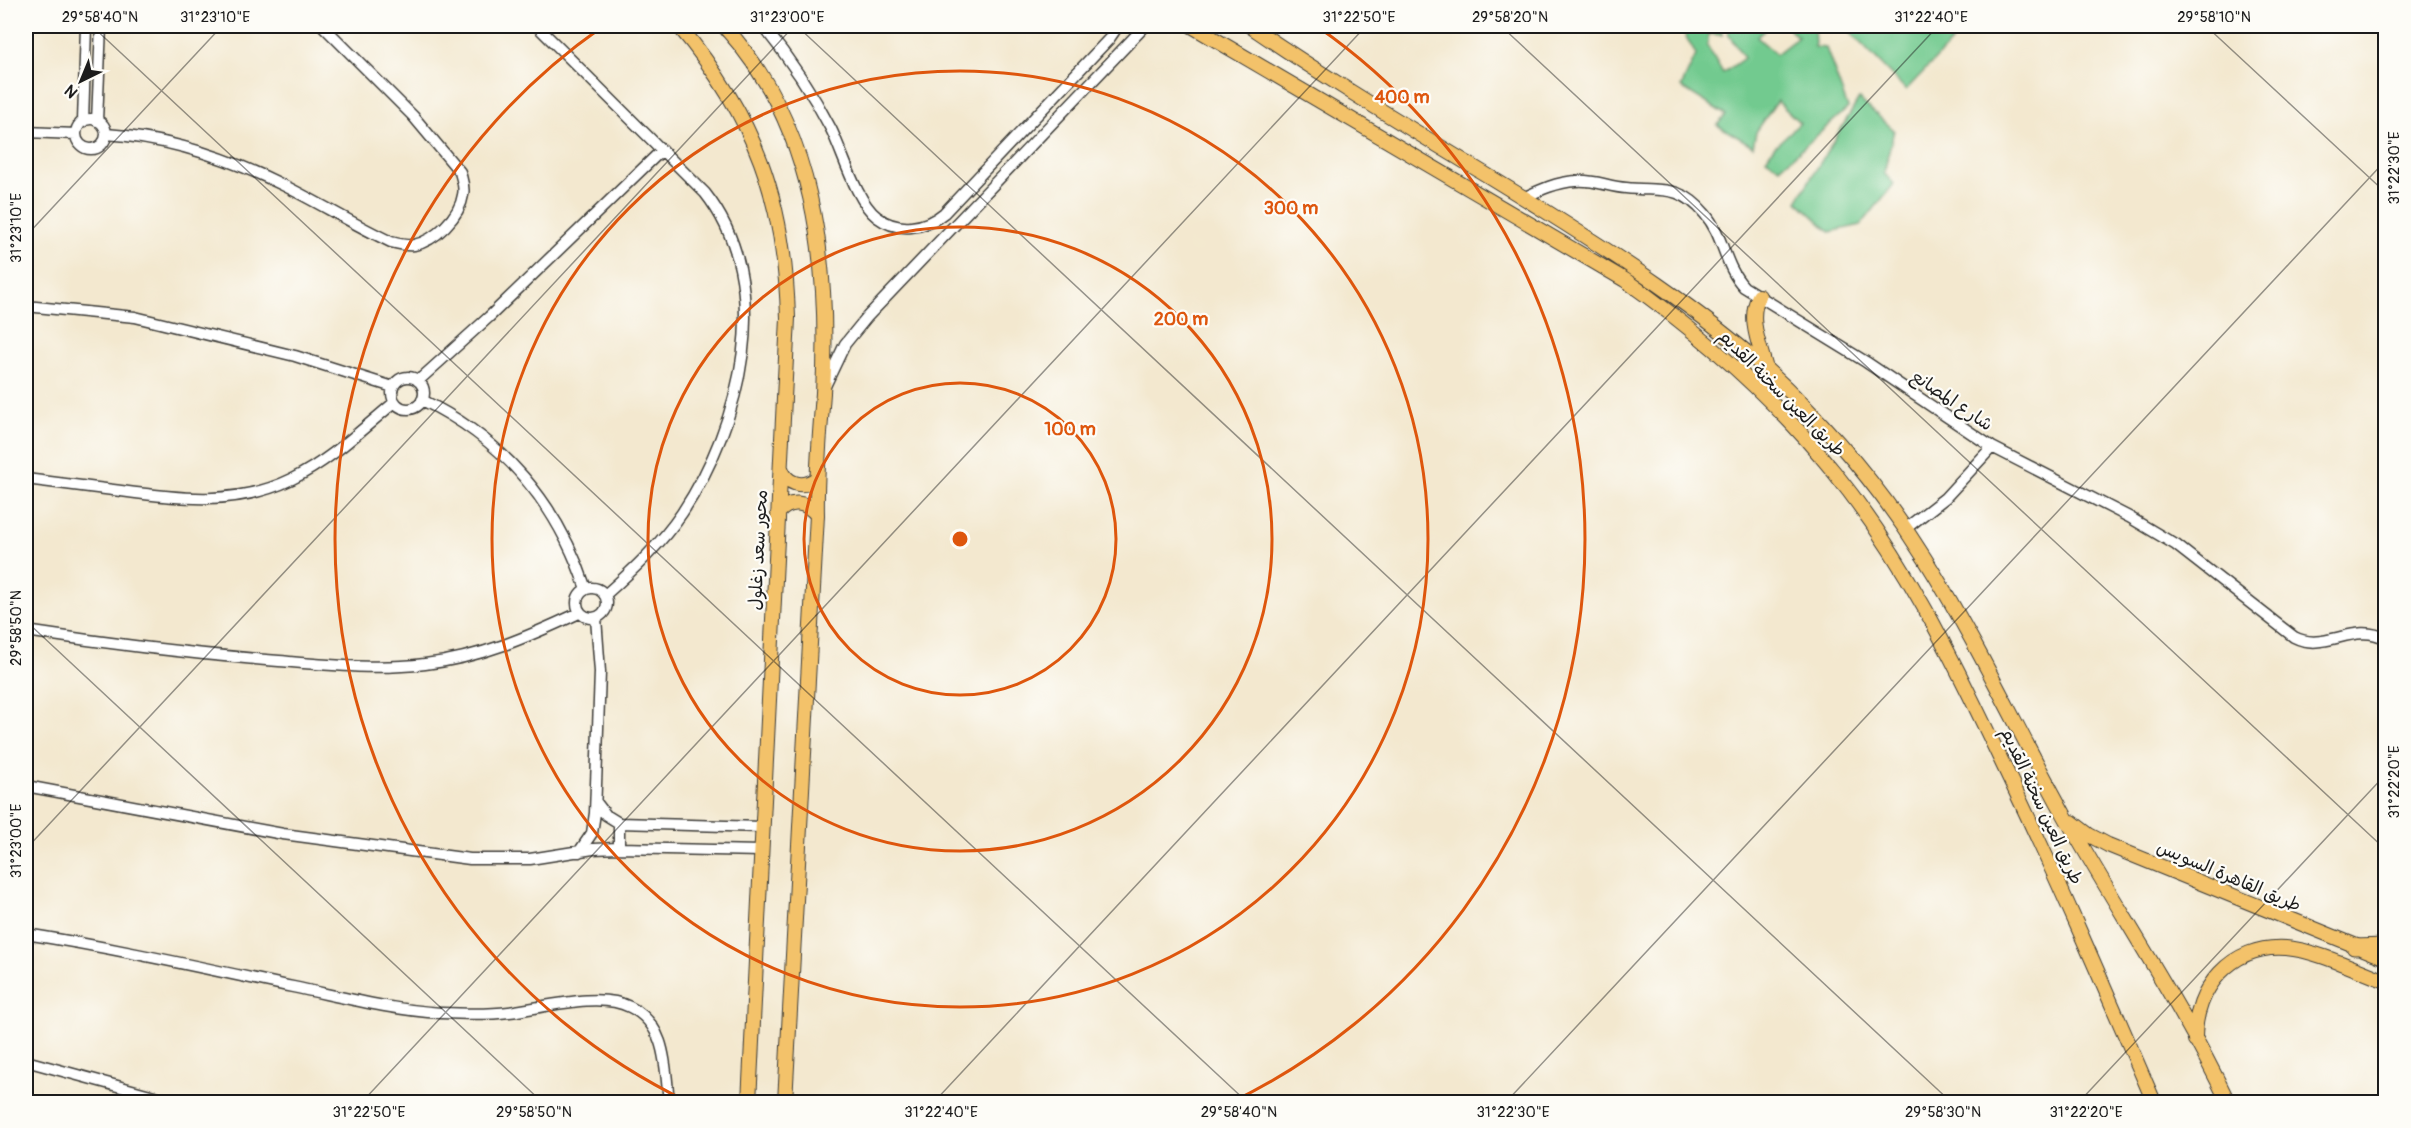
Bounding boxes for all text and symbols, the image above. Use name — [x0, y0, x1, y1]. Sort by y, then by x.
text: 29°58'40"N — [62, 8, 138, 27]
text: 31°23'10"E — [180, 8, 250, 27]
text: 31°23'00"E — [750, 8, 824, 27]
text: 31°22'50"E — [1323, 8, 1396, 27]
text: 29°58'20"N — [1472, 8, 1548, 27]
text: 31°22'40"E — [1894, 8, 1968, 27]
text: 29°58'10"N — [2177, 8, 2251, 27]
north arrow — [51, 51, 111, 111]
text: N — [61, 80, 82, 102]
text: 400 m — [1375, 86, 1429, 109]
text: 31°22'30"E — [2385, 131, 2404, 205]
text: 31°23'10"E — [7, 193, 26, 263]
text: 300 m — [1264, 197, 1318, 220]
text: 200 m — [1154, 308, 1208, 331]
street label: طريق العين سخنة القديم — [1712, 325, 1850, 463]
street label: شارع المصانع — [1906, 365, 1997, 437]
text: 100 m — [1044, 418, 1096, 441]
street label: محور سعد زغلول — [744, 489, 773, 611]
centre of rings — [950, 529, 970, 549]
text: 29°58'50"N — [7, 590, 26, 666]
street label: طريق العين سخنة القديم — [1993, 724, 2088, 889]
text: 31°22'20"E — [2385, 745, 2404, 819]
text: 31°23'00"E — [7, 804, 26, 878]
street label: طريق القاهرة السويس — [2153, 836, 2305, 917]
text: 31°22'50"E — [333, 1103, 406, 1122]
text: 29°58'50"N — [496, 1103, 572, 1122]
text: 31°22'40"E — [904, 1103, 978, 1122]
text: 29°58'40"N — [1201, 1103, 1277, 1122]
text: 31°22'30"E — [1476, 1103, 1550, 1122]
text: 29°58'30"N — [1905, 1103, 1981, 1122]
text: 31°22'20"E — [2049, 1103, 2123, 1122]

